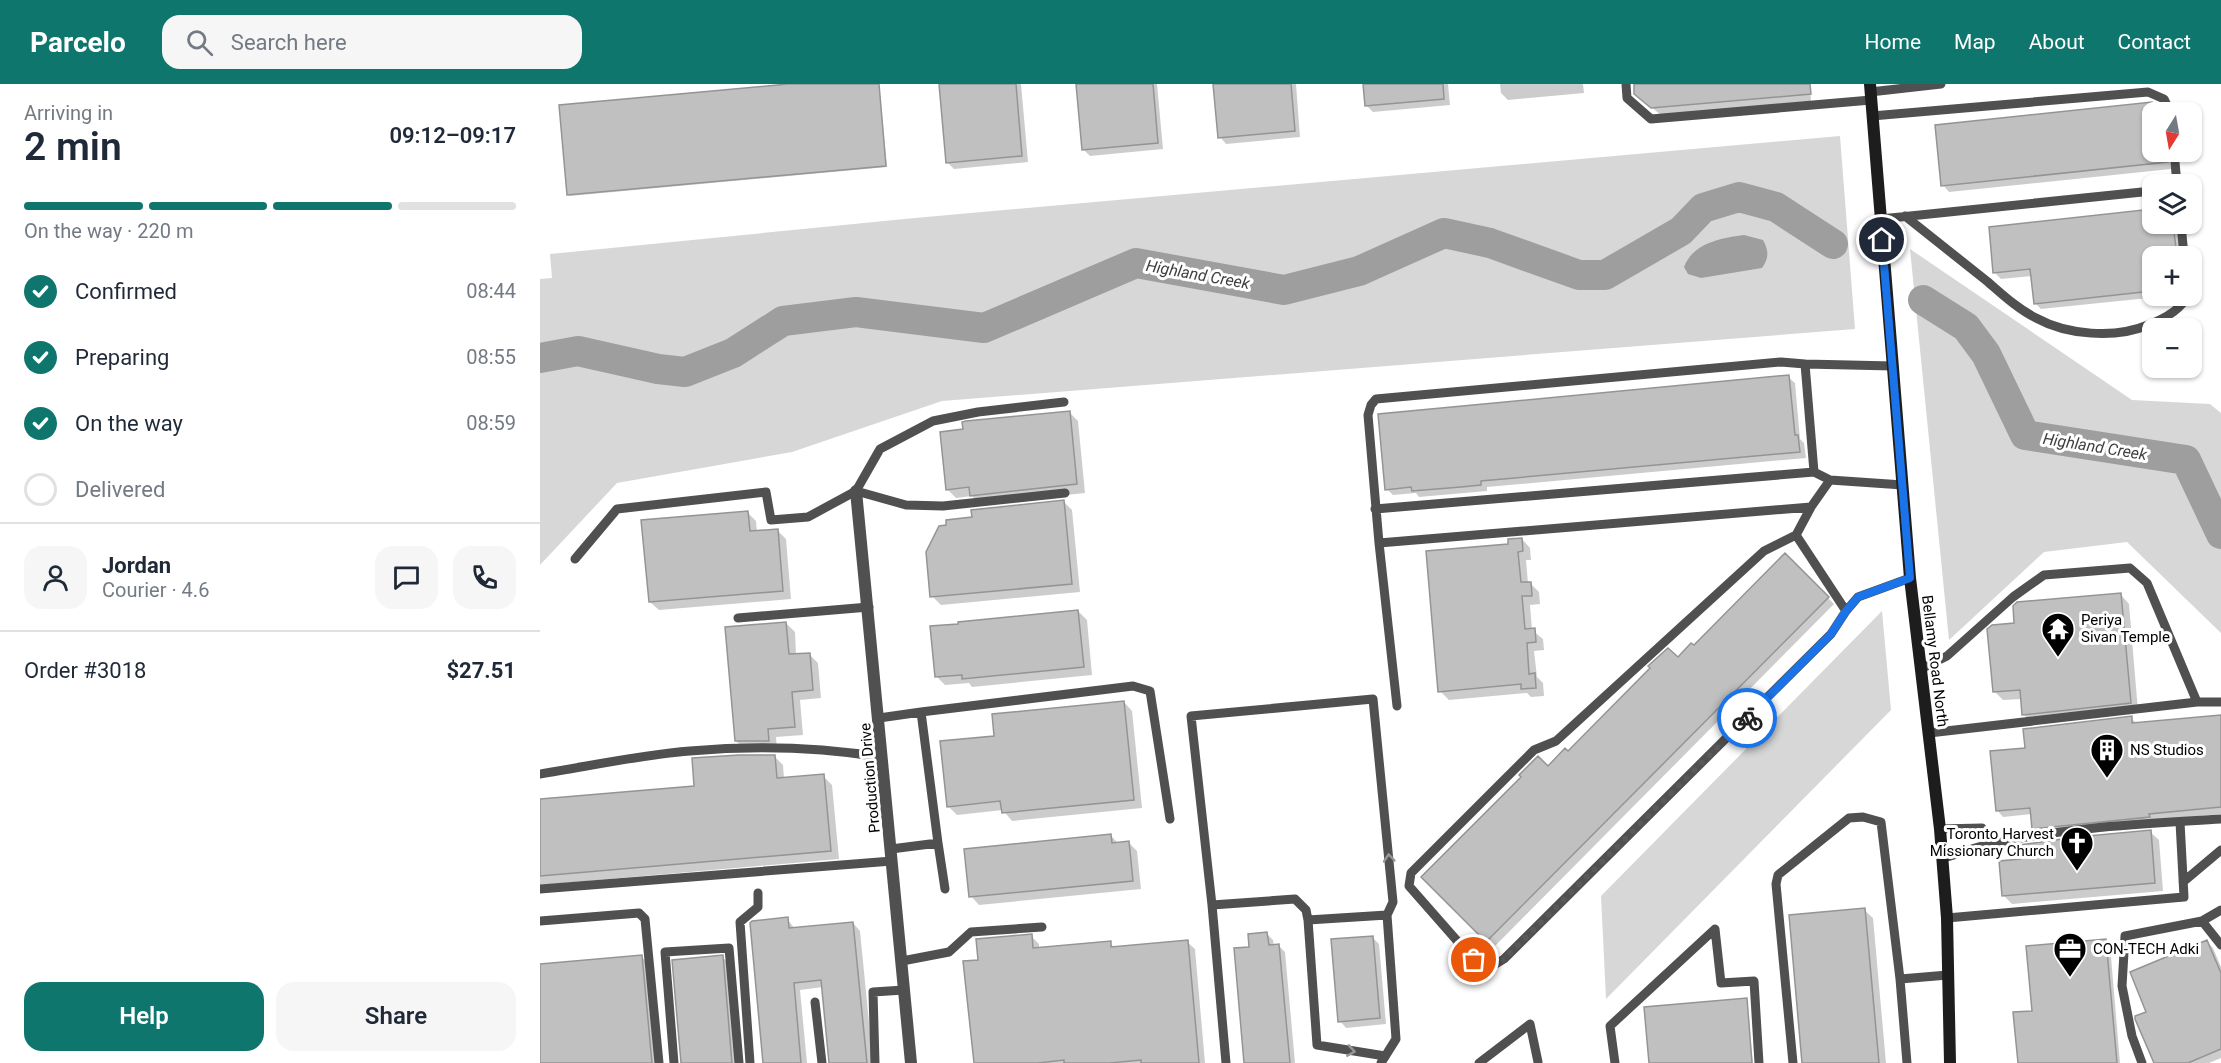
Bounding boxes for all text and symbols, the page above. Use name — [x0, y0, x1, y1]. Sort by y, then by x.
search box — [162, 15, 582, 69]
text: Parcelo — [30, 26, 126, 59]
icon: search — [183, 26, 216, 59]
text: Search here — [231, 30, 347, 55]
text: Home — [1865, 30, 1921, 54]
text: Map — [1954, 30, 1996, 54]
text: About — [2029, 30, 2085, 54]
text: Contact — [2118, 30, 2191, 54]
text: Arriving in — [24, 101, 113, 125]
north arrow — [2142, 102, 2202, 162]
map controls — [2142, 102, 2202, 378]
text: 09:12–09:17 — [389, 123, 516, 148]
text: 2 min — [24, 124, 122, 170]
button: layers — [2142, 174, 2202, 234]
pin — [1856, 214, 1907, 265]
text: On the way · 220 m — [24, 219, 193, 243]
icon: home — [1865, 223, 1898, 256]
button: + — [2142, 246, 2202, 306]
water label: Highland Creek — [1145, 256, 1252, 293]
icon: check — [24, 275, 57, 308]
text: Confirmed — [75, 279, 177, 304]
text: 08:44 — [466, 279, 516, 303]
button: − — [2142, 318, 2202, 378]
icon: check — [24, 341, 57, 374]
text: Preparing — [75, 345, 169, 370]
text: 08:55 — [466, 345, 516, 369]
icon: check — [24, 407, 57, 440]
text: On the way — [75, 411, 183, 436]
text: 08:59 — [466, 411, 516, 435]
water label: Highland Creek — [2042, 429, 2149, 464]
text: Delivered — [75, 477, 165, 502]
button: person — [24, 546, 87, 609]
button: chat — [375, 546, 438, 609]
button: phone — [453, 546, 516, 609]
text: Jordan — [102, 553, 171, 578]
text: Courier · 4.6 — [102, 578, 209, 602]
street label: Bellamy Road North — [1918, 594, 1952, 728]
temple icon: Periya Sivan Temple — [2040, 611, 2076, 658]
place label: Periya Sivan Temple — [2081, 611, 2170, 646]
text: Order #3018 — [24, 658, 146, 683]
text: $27.51 — [447, 658, 516, 683]
courier — [1717, 688, 1777, 748]
icon: bike — [1731, 702, 1764, 735]
street label: Production Drive — [856, 722, 884, 834]
building icon: NS Studios — [2089, 732, 2125, 779]
place label: NS Studios — [2130, 741, 2204, 759]
place label: Toronto Harvest Missionary Church — [1930, 825, 2054, 860]
church icon: Toronto Harvest Missionary Church — [2059, 825, 2095, 872]
one-way arrow — [1382, 854, 1395, 863]
office icon: CON-TECH Adki — [2052, 931, 2088, 978]
pin — [1448, 934, 1499, 985]
place label: CON-TECH Adki — [2093, 940, 2199, 958]
icon: bag — [1457, 943, 1490, 976]
button: Help — [24, 982, 264, 1051]
button: Share — [276, 982, 516, 1051]
one-way arrow — [1347, 1044, 1356, 1056]

